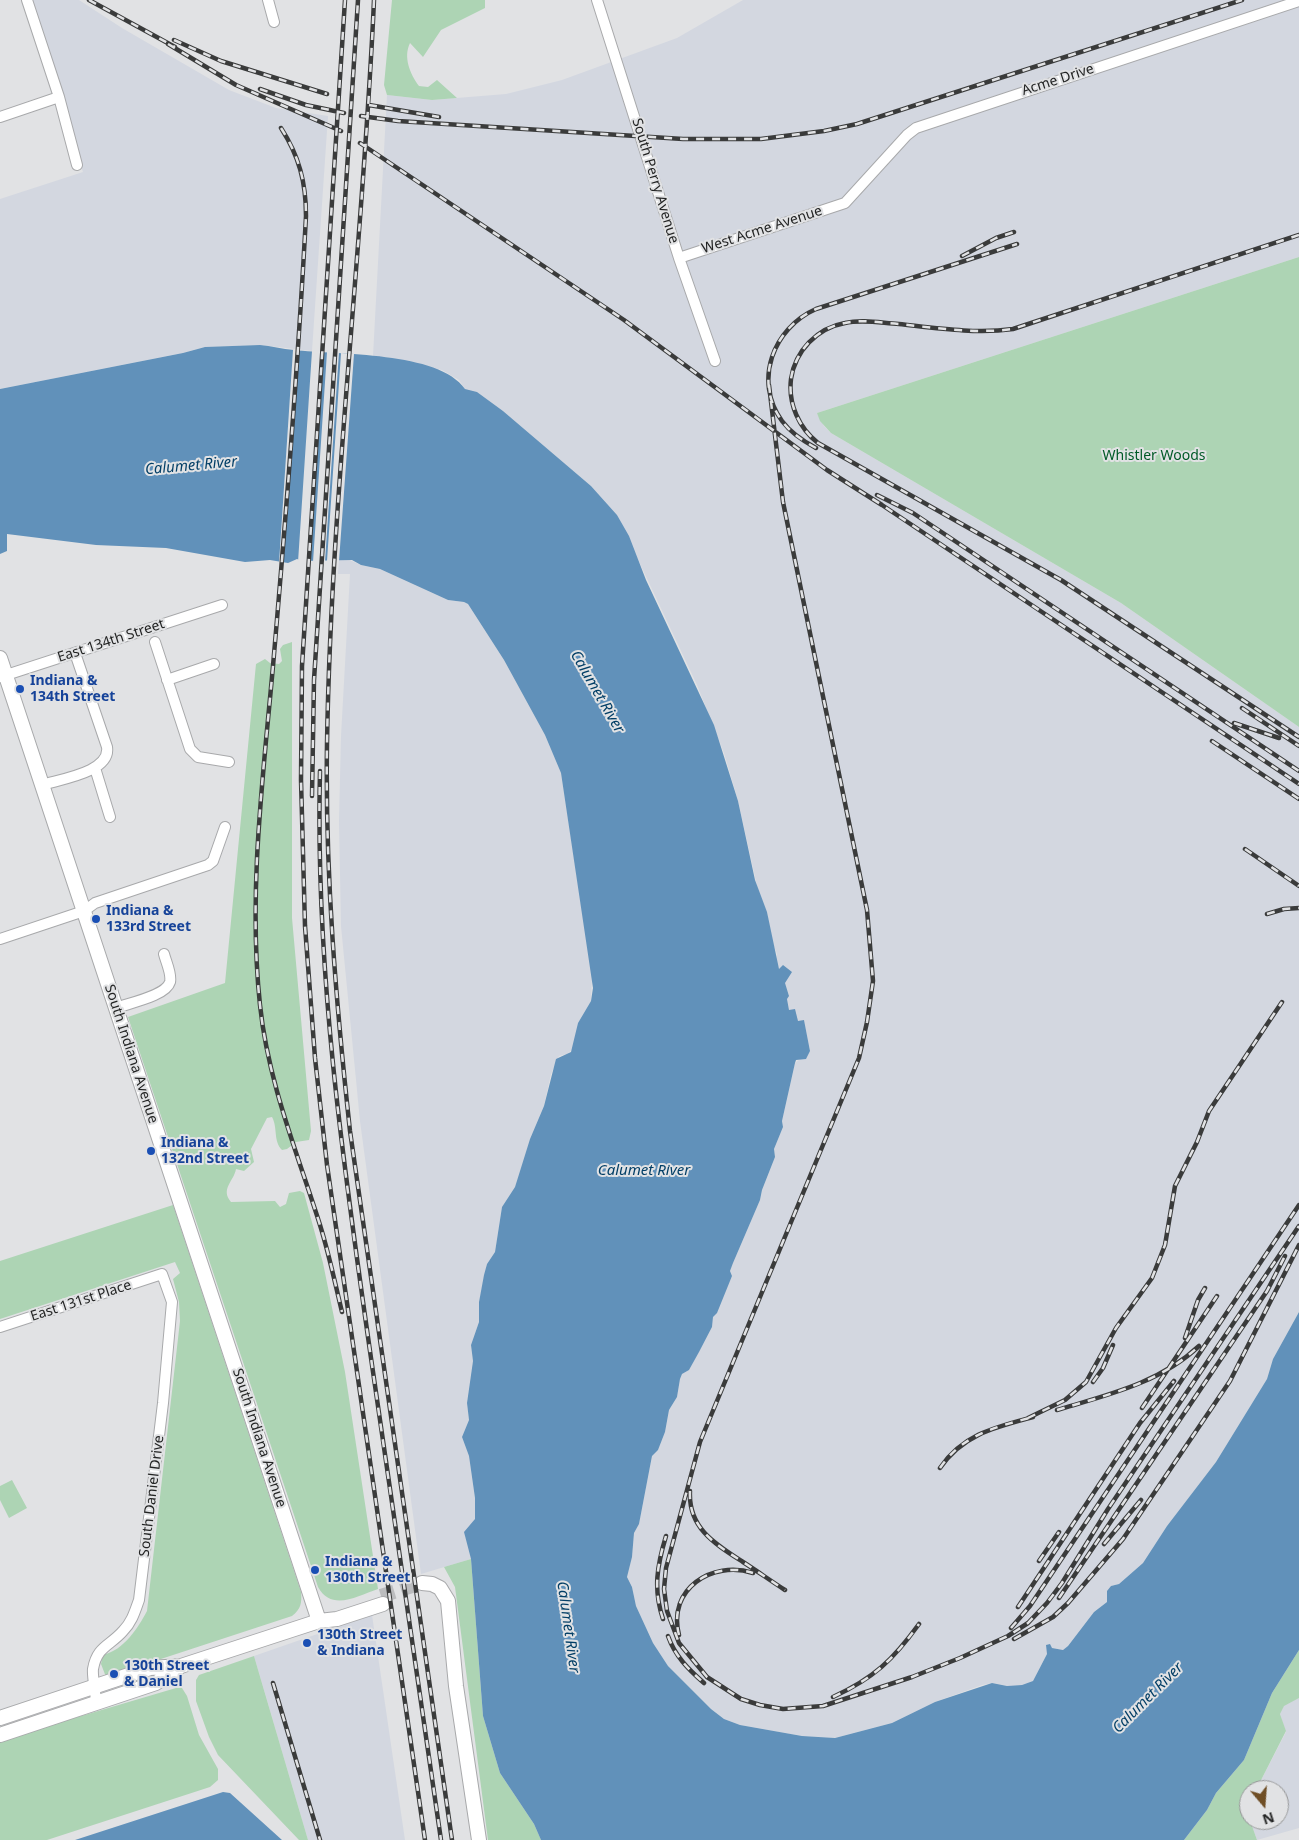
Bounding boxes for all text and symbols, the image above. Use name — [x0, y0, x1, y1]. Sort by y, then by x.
street label: Acme Drive — [1020, 60, 1096, 100]
street label: South Perry Avenue — [628, 116, 682, 246]
street label: West Acme Avenue — [700, 203, 824, 257]
park label: Whistler Woods — [1103, 448, 1205, 464]
water label: Calumet River — [144, 453, 238, 479]
street label: East 134th Street — [55, 616, 167, 666]
water label: Calumet River — [566, 648, 628, 736]
place label: Indiana & 134th Street — [30, 673, 115, 706]
marker: Indiana & 134th Street — [14, 683, 26, 695]
place label: Indiana & 133rd Street — [106, 903, 191, 936]
marker: Indiana & 133rd Street — [90, 913, 102, 925]
street label: South Indiana Avenue — [101, 982, 161, 1126]
place label: Indiana & 132nd Street — [161, 1135, 249, 1168]
marker: Indiana & 132nd Street — [145, 1145, 157, 1157]
water label: Calumet River — [598, 1162, 690, 1180]
street label: East 131st Place — [28, 1277, 134, 1325]
street label: South Indiana Avenue — [229, 1366, 289, 1510]
street label: South Daniel Drive — [136, 1434, 168, 1558]
place label: Indiana & 130th Street — [325, 1554, 410, 1586]
marker: Indiana & 130th Street — [309, 1564, 321, 1576]
water label: Calumet River — [553, 1580, 583, 1674]
place label: 130th Street & Indiana — [317, 1627, 402, 1660]
marker: 130th Street & Indiana — [301, 1637, 313, 1649]
place label: 130th Street & Daniel — [124, 1658, 209, 1690]
water label: Calumet River — [1109, 1659, 1187, 1737]
marker: 130th Street & Daniel — [108, 1668, 120, 1680]
north arrow — [1239, 1780, 1289, 1830]
text: N — [1260, 1808, 1277, 1830]

